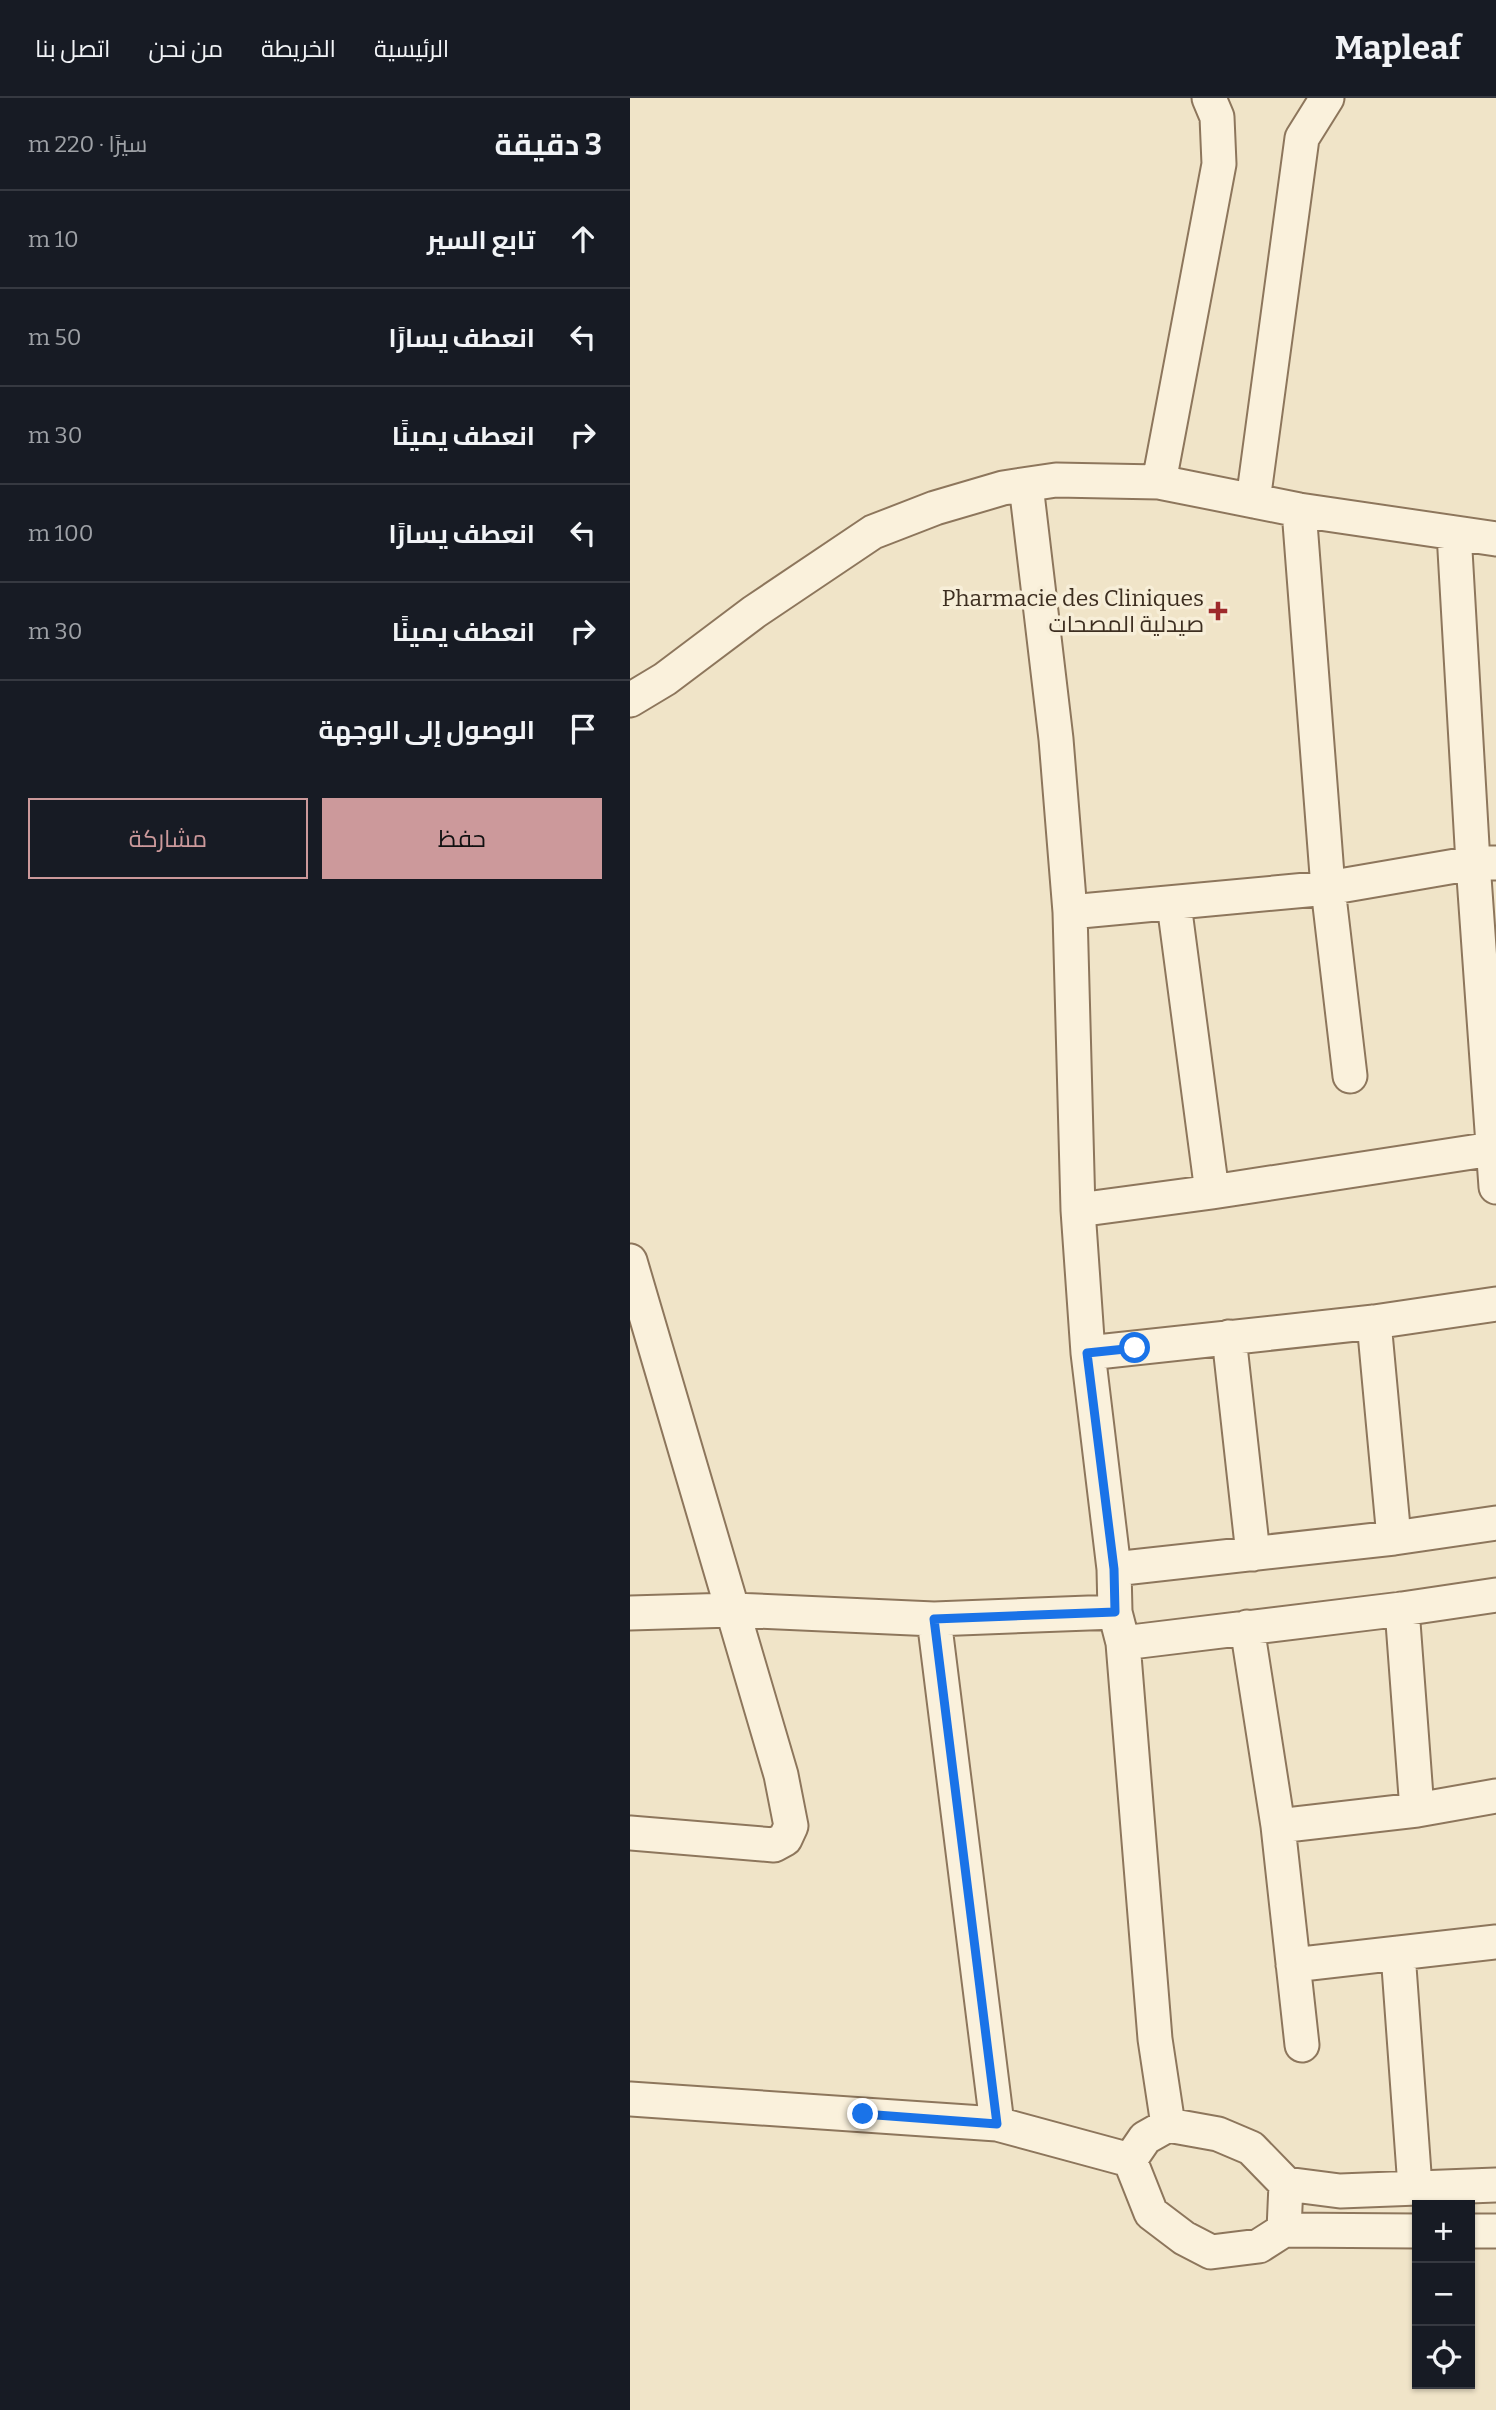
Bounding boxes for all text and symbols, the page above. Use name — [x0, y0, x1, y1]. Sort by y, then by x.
text: Mapleaf — [1335, 28, 1461, 68]
text: اتصل بنا — [35, 35, 110, 63]
text: من نحن — [148, 35, 223, 63]
text: الخريطة — [261, 35, 336, 63]
text: الرئيسية — [374, 35, 449, 63]
text: 3 دقيقة — [495, 127, 602, 163]
text: سيرًا · 220 m — [28, 130, 147, 158]
icon: ahead — [564, 220, 602, 258]
text: 10 m — [28, 225, 79, 253]
text: تابع السير — [427, 225, 535, 256]
icon: left — [564, 318, 602, 356]
text: 50 m — [28, 323, 82, 351]
text: انعطف يسارًا — [389, 323, 535, 354]
icon: right — [564, 416, 602, 454]
text: 30 m — [28, 421, 82, 449]
text: انعطف يمينًا — [392, 421, 535, 452]
icon: left — [564, 514, 602, 552]
text: 100 m — [28, 519, 93, 547]
text: انعطف يسارًا — [389, 519, 535, 550]
place label: Pharmacie des Cliniques صيدلية المصحات — [942, 584, 1204, 638]
marker: Pharmacie des Cliniques صيدلية المصحات — [1210, 603, 1226, 619]
icon: right — [564, 612, 602, 650]
text: 30 m — [28, 617, 82, 645]
text: انعطف يمينًا — [392, 617, 535, 648]
icon: arrive — [564, 710, 602, 748]
text: الوصول إلى الوجهة — [318, 715, 535, 746]
button: مشاركة — [28, 798, 308, 879]
button: حفظ — [322, 798, 602, 879]
route start — [1119, 1332, 1150, 1363]
route end — [847, 2098, 878, 2129]
map controls — [1412, 2200, 1475, 2389]
button: + — [1412, 2200, 1475, 2263]
button: − — [1412, 2263, 1475, 2326]
button: locate — [1412, 2326, 1475, 2389]

